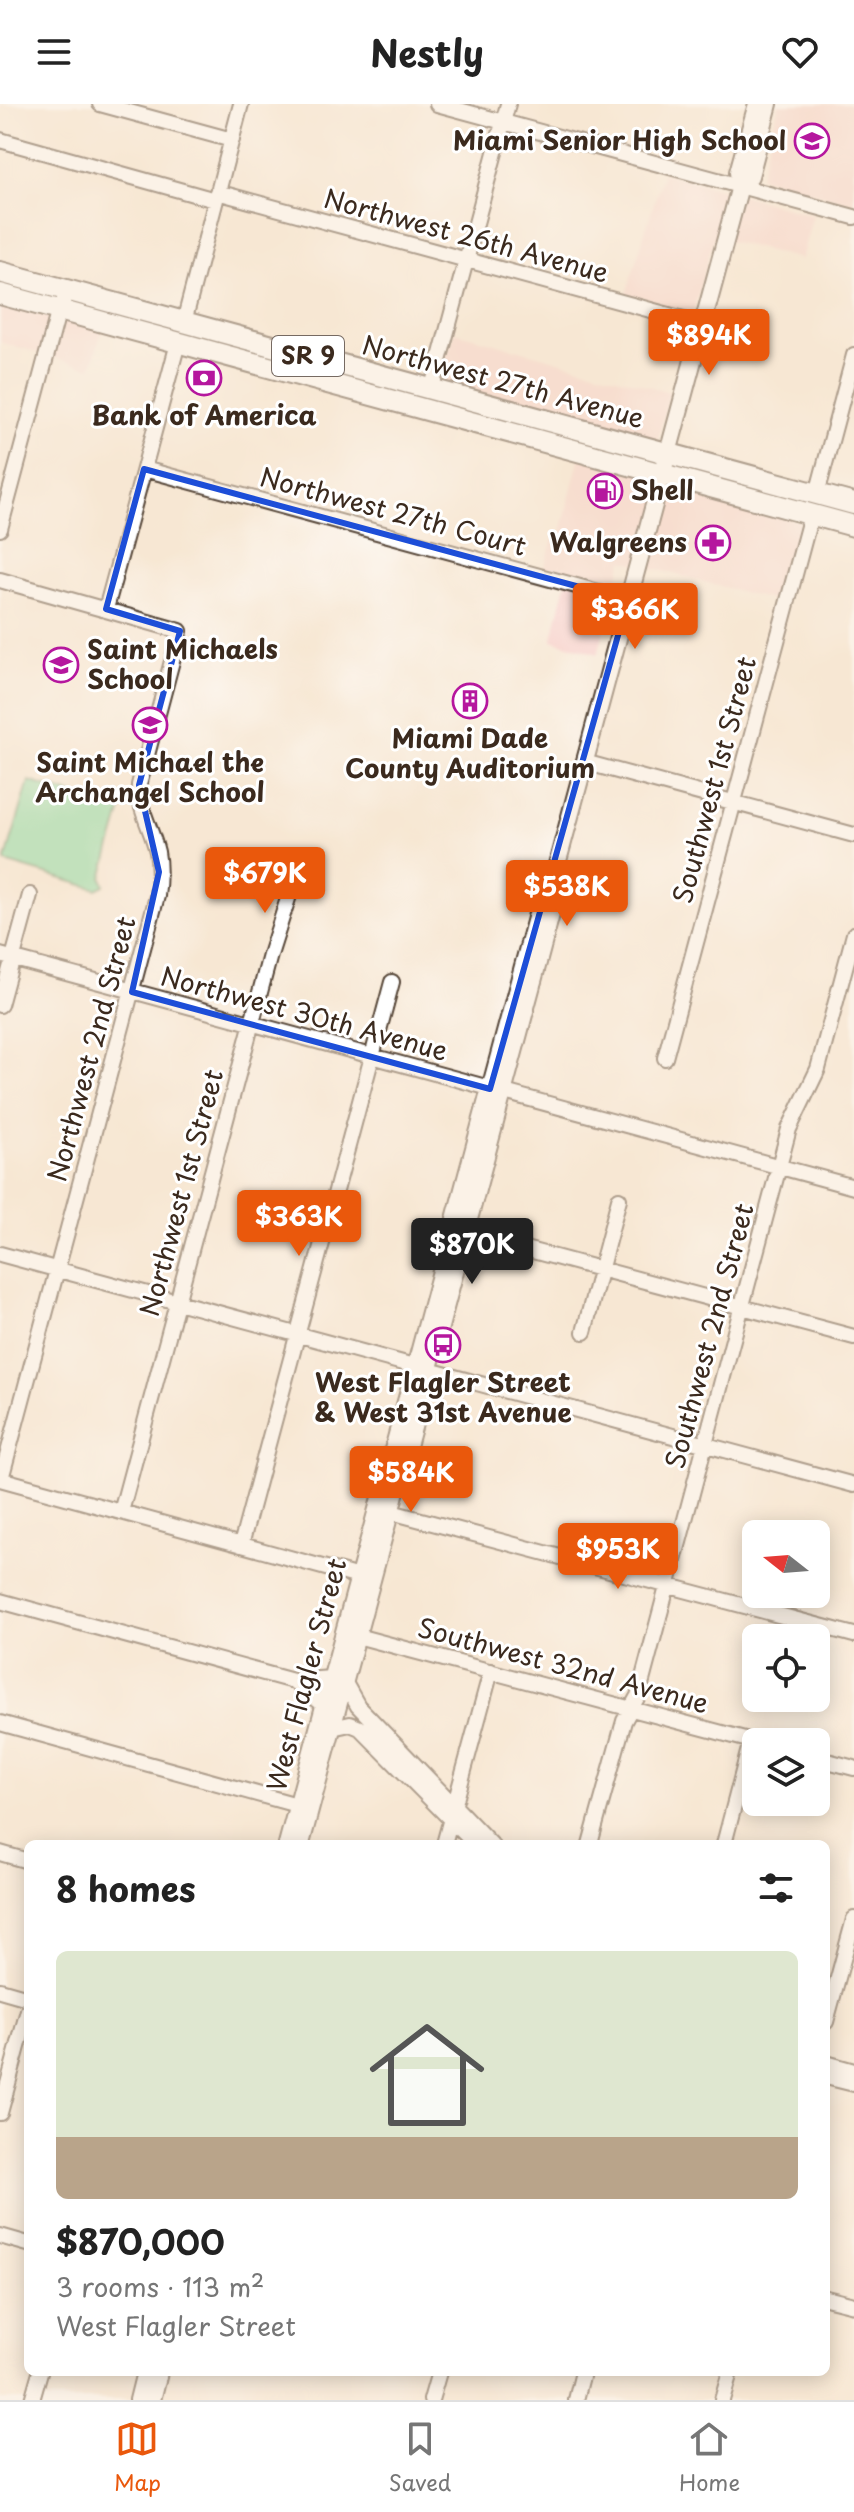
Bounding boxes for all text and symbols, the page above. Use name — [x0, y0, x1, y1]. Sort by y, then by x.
text: Nestly — [370, 25, 484, 79]
icon: menu — [32, 30, 76, 74]
icon: heart — [778, 30, 822, 74]
place label: Miami Senior High School — [453, 120, 786, 159]
school or university icon: Miami Senior High School — [793, 122, 831, 160]
street label: Northwest 26th Avenue — [320, 178, 613, 291]
pin: $894K — [653, 309, 765, 377]
text: $894K — [666, 315, 752, 354]
street label: Northwest 27th Avenue — [358, 324, 649, 437]
road number: SR 9 — [272, 336, 344, 376]
bank icon: Bank of America — [185, 359, 223, 397]
place label: Bank of America — [91, 395, 317, 434]
street label: Northwest 27th Court — [256, 456, 531, 565]
place label: Shell — [631, 470, 694, 509]
fuel station icon: Shell — [586, 472, 624, 510]
place label: Walgreens — [550, 522, 687, 561]
pharmacy icon: Walgreens — [694, 524, 732, 562]
pin: $366K — [579, 583, 691, 651]
text: $366K — [591, 589, 679, 628]
place label: Saint Michaels School — [87, 629, 278, 698]
school or university icon: Saint Michaels School — [42, 646, 80, 684]
street label: Southwest 1st Street — [662, 652, 765, 907]
building icon: Miami Dade County Auditorium — [451, 682, 489, 720]
school or university icon: Saint Michael the Archangel School — [131, 706, 169, 744]
place label: Miami Dade County Auditorium — [345, 718, 595, 787]
place label: Saint Michael the Archangel School — [36, 742, 264, 811]
pin: $679K — [209, 847, 321, 915]
text: $679K — [223, 853, 307, 892]
pin: $538K — [511, 860, 623, 928]
text: $538K — [524, 866, 610, 905]
street label: Northwest 2nd Street — [36, 912, 145, 1186]
street label: Northwest 30th Avenue — [157, 955, 452, 1070]
street label: Northwest 1st Street — [129, 1065, 232, 1320]
pin: $363K — [243, 1190, 355, 1258]
text: $363K — [255, 1196, 343, 1235]
street label: Southwest 2nd Street — [654, 1199, 763, 1472]
pin: $870K — [416, 1218, 528, 1286]
text: $870K — [429, 1224, 515, 1263]
bus stop icon: West Flagler Street & West 31st Avenue — [424, 1326, 462, 1364]
place label: West Flagler Street & West 31st Avenue — [314, 1362, 572, 1431]
pin: $584K — [355, 1446, 467, 1514]
text: $584K — [368, 1452, 454, 1491]
north arrow — [742, 1520, 830, 1608]
map controls — [742, 1520, 830, 1816]
pin: $953K — [562, 1523, 674, 1591]
text: $953K — [576, 1529, 660, 1568]
street label: West Flagler Street — [256, 1554, 355, 1796]
street label: Southwest 32nd Avenue — [414, 1607, 713, 1722]
button: locate — [742, 1624, 830, 1712]
button: layers — [742, 1728, 830, 1816]
text: 8 homes — [56, 1862, 196, 1914]
icon: filters — [754, 1866, 798, 1910]
icon: home — [355, 2003, 499, 2147]
text: $870,000 — [56, 2215, 225, 2267]
text: 3 rooms · 113 m² — [56, 2267, 264, 2306]
text: West Flagler Street — [56, 2306, 296, 2345]
tab: Map — [114, 2417, 161, 2498]
tab: Saved — [389, 2417, 451, 2498]
tab: Home — [679, 2417, 740, 2498]

